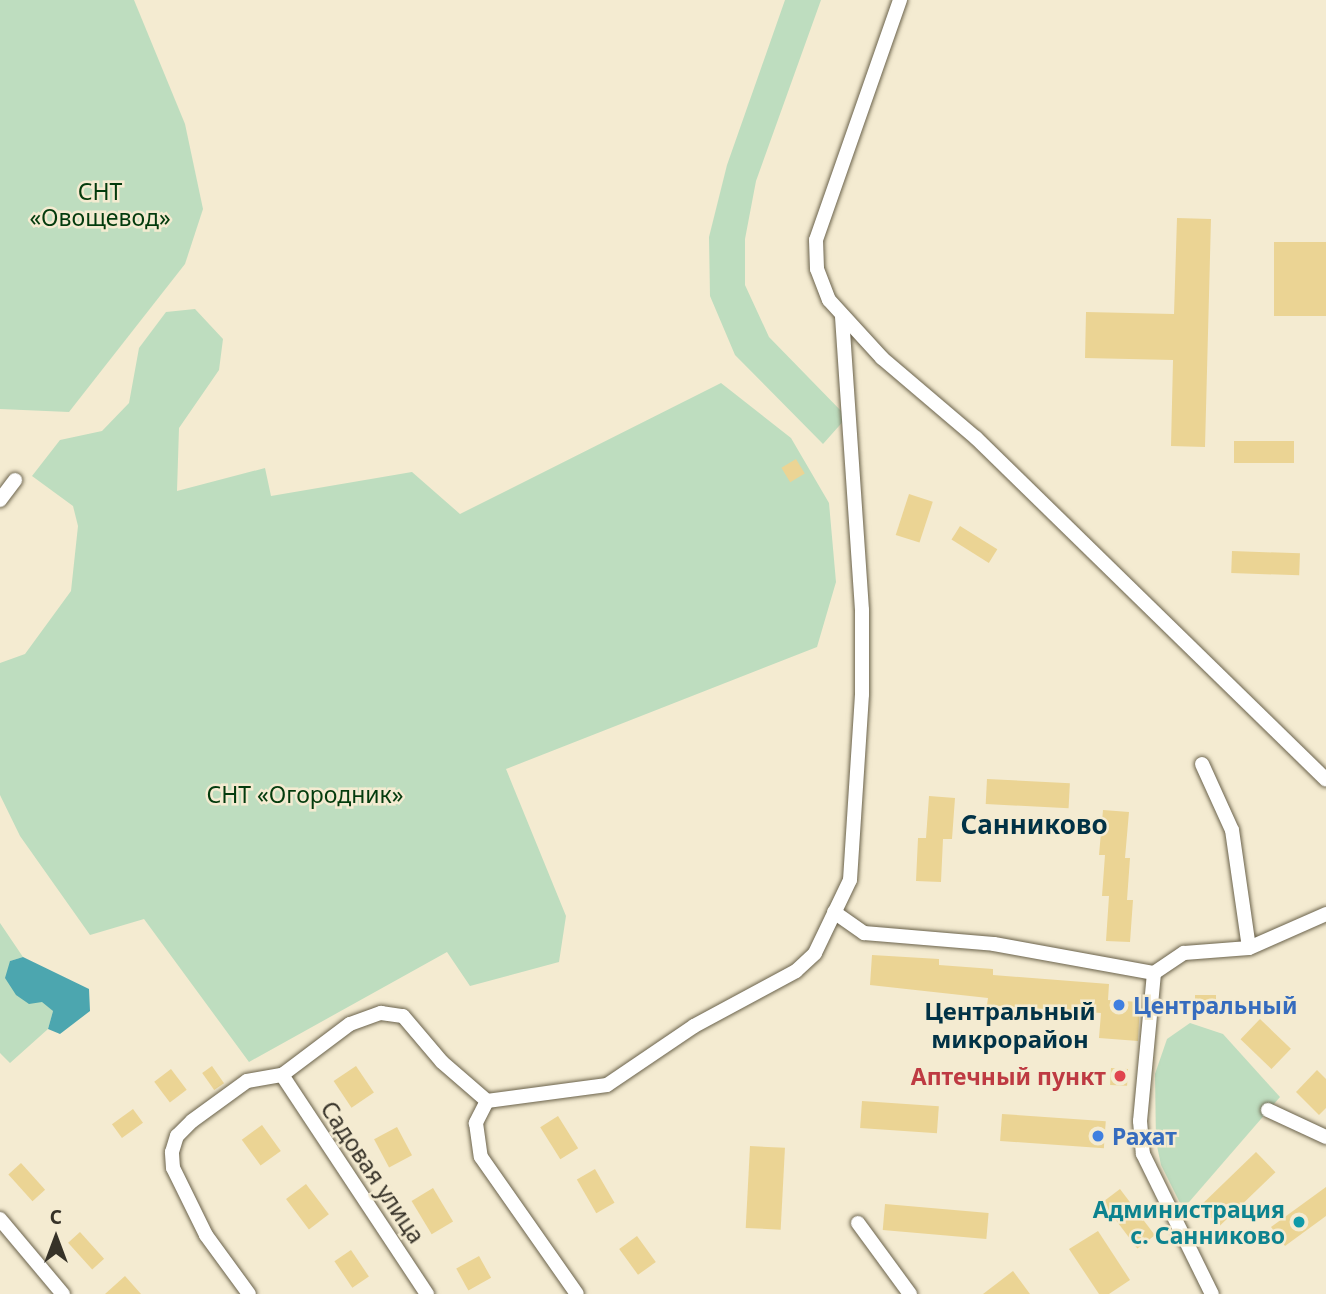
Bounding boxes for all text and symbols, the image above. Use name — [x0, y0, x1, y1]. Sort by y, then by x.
park label: СНТ «Овощевод» — [29, 177, 171, 231]
park label: СНТ «Огородник» — [207, 780, 403, 808]
district label: Санниково — [960, 809, 1108, 841]
place label: Центральный — [1133, 991, 1297, 1019]
district label: Центральный микрорайон — [924, 997, 1096, 1053]
marker: Центральный — [1111, 997, 1127, 1013]
place label: Аптечный пункт — [911, 1062, 1106, 1090]
marker: Аптечный пункт — [1112, 1068, 1128, 1084]
street label: Садовая улица — [315, 1096, 431, 1248]
place label: Рахат — [1112, 1122, 1177, 1150]
marker: Рахат — [1090, 1128, 1106, 1144]
place label: Администрация с. Санниково — [1093, 1195, 1285, 1249]
north arrow — [21, 1203, 91, 1273]
text: С — [50, 1204, 62, 1230]
marker: Администрация с. Санниково — [1291, 1214, 1307, 1230]

